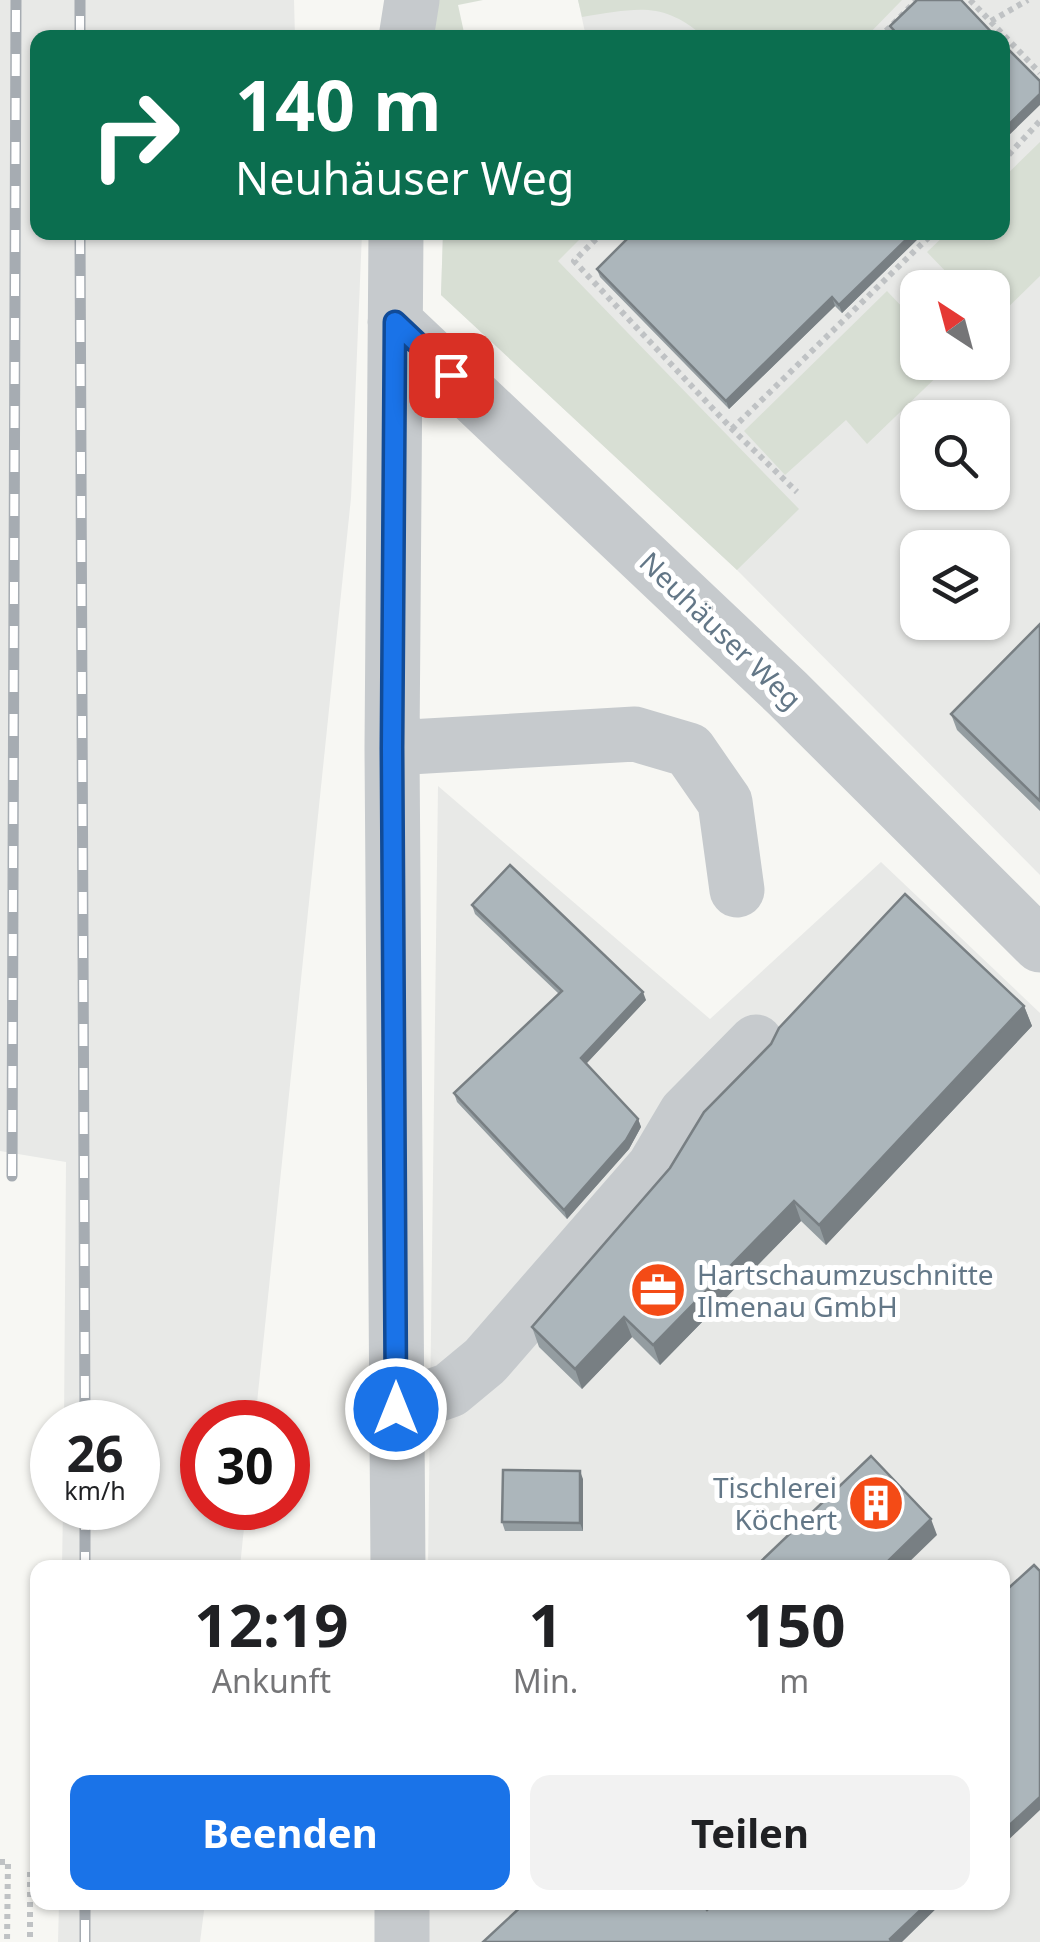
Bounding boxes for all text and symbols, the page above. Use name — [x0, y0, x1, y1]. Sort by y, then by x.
text: 140 m — [235, 56, 442, 152]
icon: right — [70, 70, 200, 200]
text: Neuhäuser Weg — [235, 147, 574, 208]
north arrow — [900, 270, 1010, 380]
map controls — [900, 270, 1010, 640]
pin — [409, 333, 494, 418]
icon: arrive — [424, 348, 479, 403]
button: search — [900, 400, 1010, 510]
button: layers — [900, 530, 1010, 640]
street label: Neuhäuser Weg — [632, 543, 810, 717]
place label: Hartschaumzuschnitte Ilmenau GmbH — [697, 1255, 994, 1325]
office icon: Hartschaumzuschnitte Ilmenau GmbH — [628, 1260, 688, 1320]
position arrow — [344, 1357, 448, 1461]
speed limit sign: 30 — [180, 1400, 310, 1530]
text: 26 — [66, 1419, 124, 1487]
place label: Tischlerei Köchert — [713, 1468, 837, 1538]
text: km/h — [64, 1473, 126, 1507]
building icon: Tischlerei Köchert — [846, 1473, 906, 1533]
text: 12:19 — [194, 1583, 348, 1665]
text: 1 — [528, 1583, 563, 1665]
text: 150 — [743, 1583, 846, 1665]
text: Ankunft — [212, 1659, 331, 1702]
text: Min. — [513, 1659, 578, 1702]
text: m — [779, 1659, 809, 1702]
button: Beenden — [70, 1775, 510, 1890]
button: Teilen — [530, 1775, 970, 1890]

